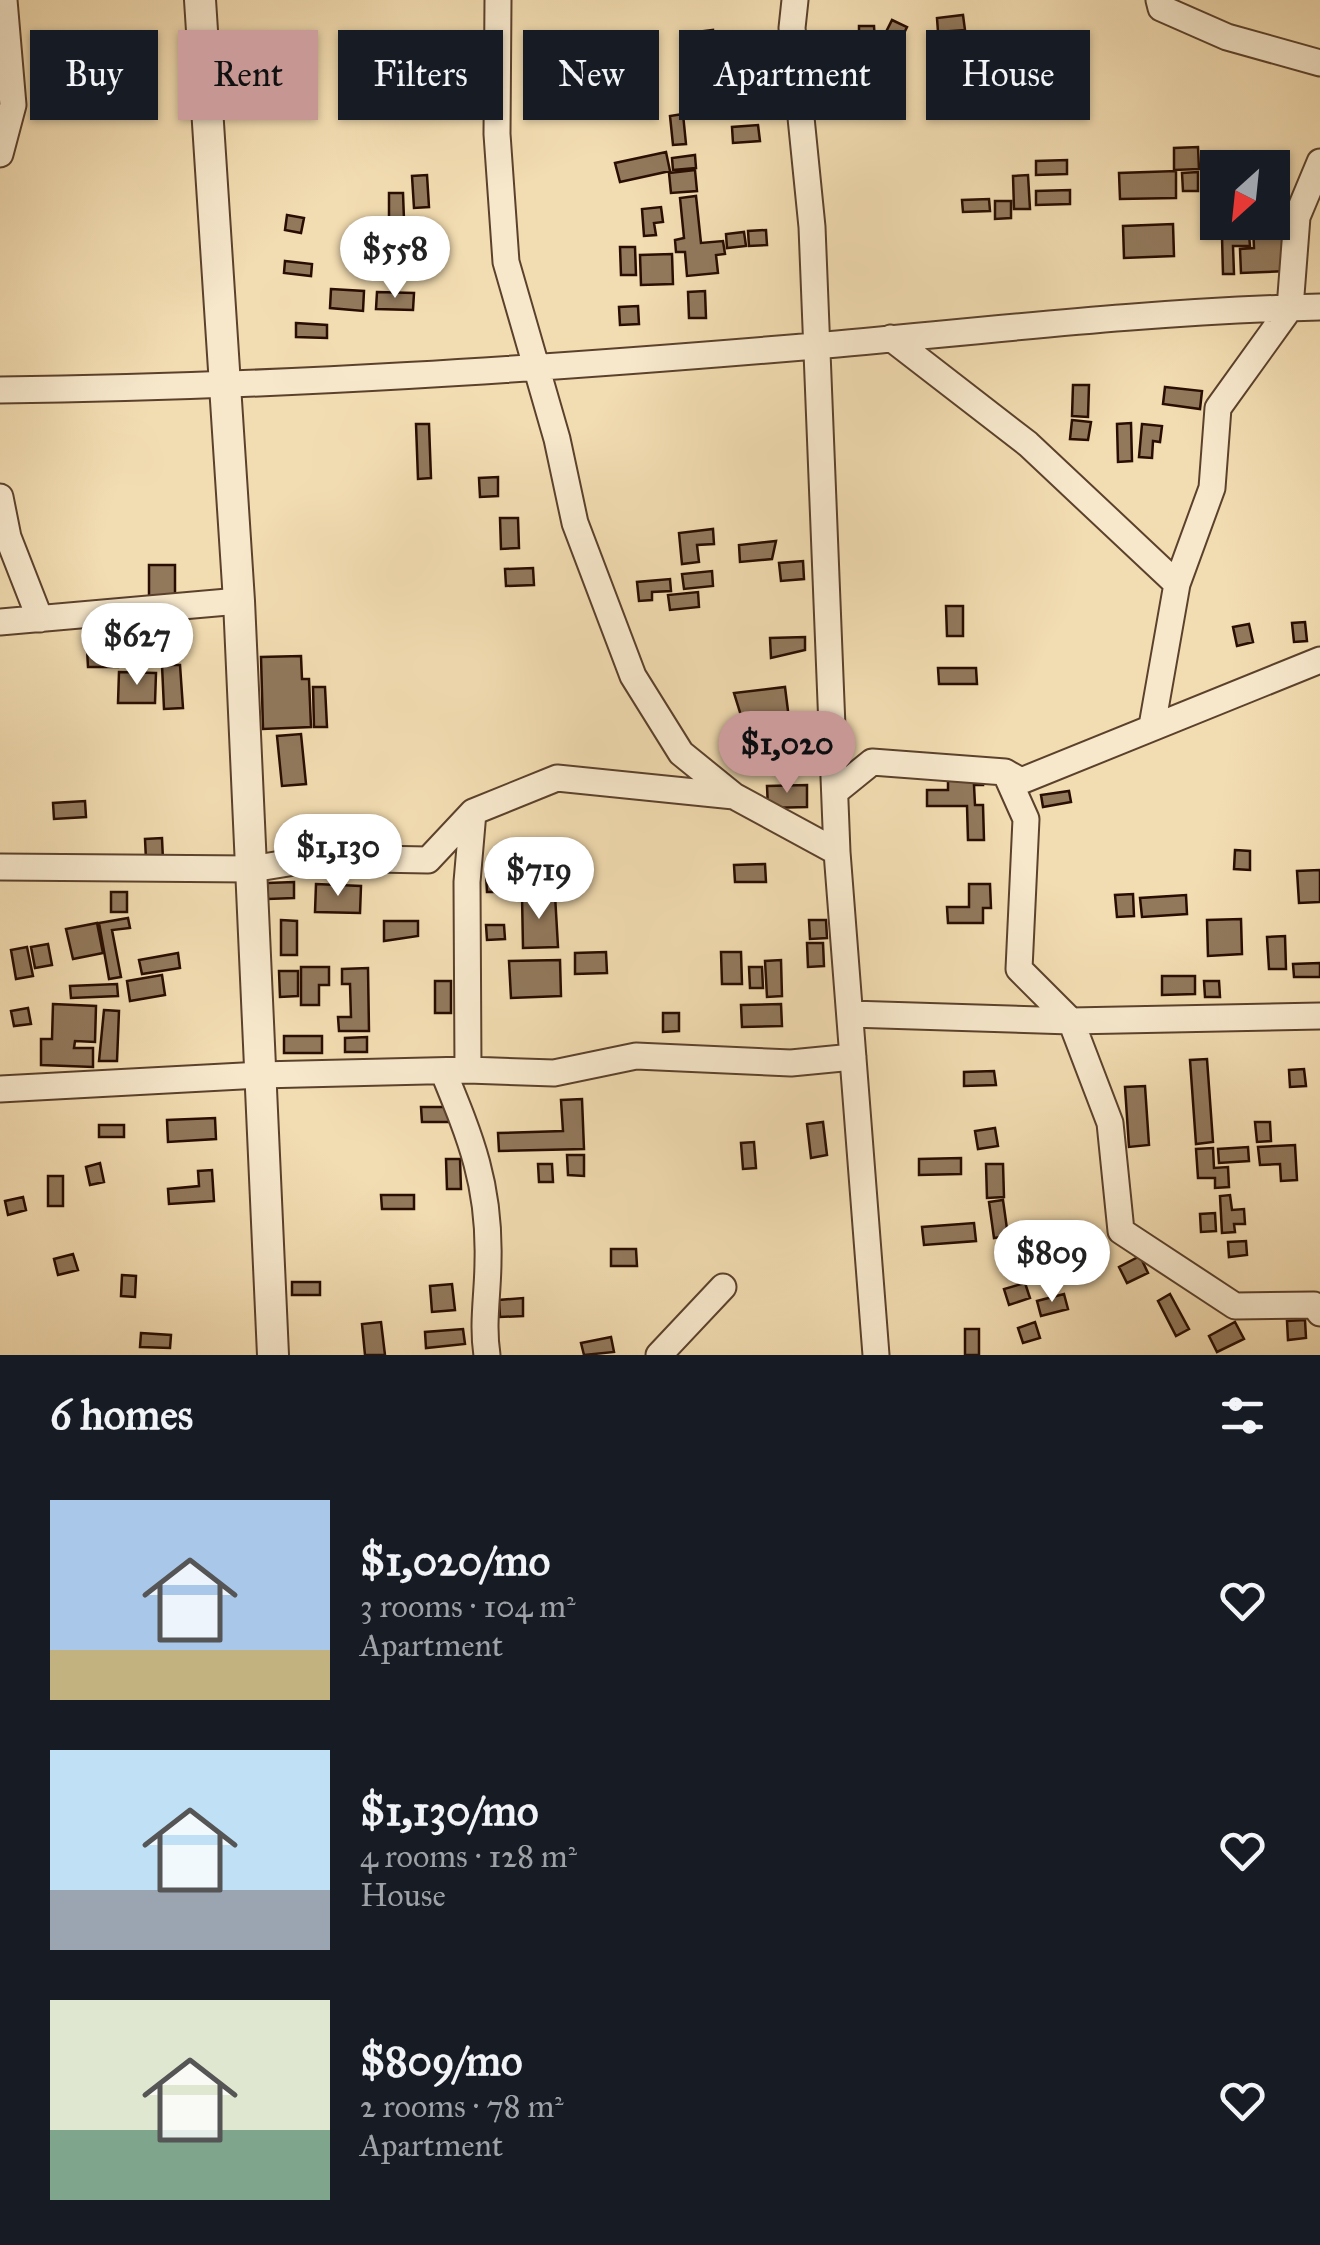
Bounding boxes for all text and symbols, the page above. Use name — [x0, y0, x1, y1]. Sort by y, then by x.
chip: Buy — [30, 30, 158, 120]
chip: Rent — [178, 30, 318, 120]
chip: Filters — [338, 30, 503, 120]
chip: New — [523, 30, 659, 120]
chip: Apartment — [679, 30, 906, 120]
chip: House — [926, 30, 1090, 120]
north arrow — [1200, 150, 1290, 240]
map controls — [1200, 150, 1290, 240]
pin: $558 — [336, 216, 454, 301]
text: $558 — [362, 229, 428, 268]
pin: $627 — [78, 603, 196, 688]
text: $627 — [103, 616, 171, 655]
pin: $1,020 — [706, 711, 868, 796]
text: $1,020 — [740, 724, 834, 763]
pin: $1,130 — [257, 814, 419, 899]
text: $1,130 — [296, 827, 380, 866]
pin: $719 — [480, 837, 598, 922]
text: $719 — [506, 850, 572, 889]
pin: $809 — [993, 1220, 1111, 1305]
text: $809 — [1016, 1233, 1088, 1272]
icon: filters — [1215, 1388, 1270, 1443]
text: 6 homes — [50, 1389, 193, 1441]
text: $1,020/mo — [360, 1535, 550, 1587]
icon: home — [130, 1540, 250, 1660]
icon: heart — [1215, 1573, 1270, 1628]
text: 3 rooms · 104 m² — [360, 1587, 576, 1626]
text: Apartment — [360, 1626, 503, 1665]
text: $1,130/mo — [360, 1785, 538, 1837]
icon: home — [130, 1790, 250, 1910]
icon: heart — [1215, 1823, 1270, 1878]
text: 4 rooms · 128 m² — [360, 1837, 577, 1876]
text: House — [360, 1876, 446, 1915]
text: $809/mo — [360, 2035, 522, 2087]
icon: home — [130, 2040, 250, 2160]
icon: heart — [1215, 2073, 1270, 2128]
text: 2 rooms · 78 m² — [360, 2087, 564, 2126]
text: Apartment — [360, 2126, 503, 2165]

